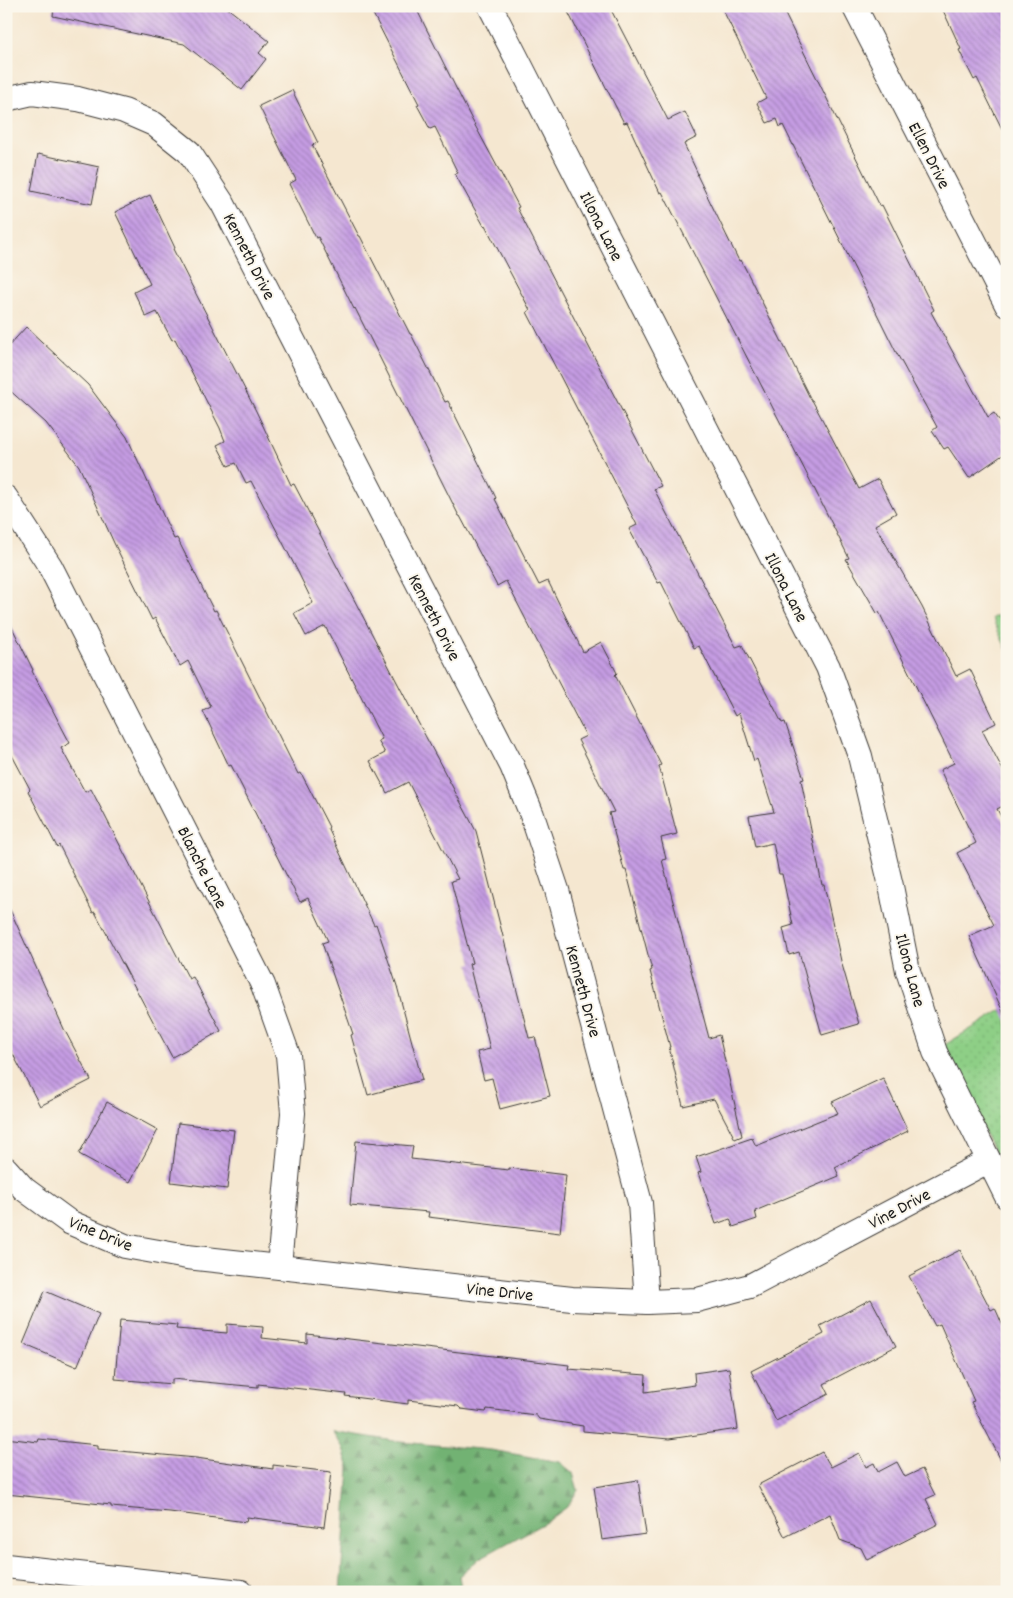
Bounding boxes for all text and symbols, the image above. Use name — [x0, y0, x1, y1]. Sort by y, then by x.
street label: Ellen Drive — [900, 118, 955, 194]
street label: Illona Lane — [572, 188, 628, 266]
street label: Kenneth Drive — [215, 209, 280, 305]
street label: Illona Lane — [757, 549, 813, 627]
street label: Kenneth Drive — [400, 570, 465, 666]
street label: Blanche Lane — [169, 823, 232, 914]
street label: Illona Lane — [887, 931, 930, 1010]
street label: Kenneth Drive — [557, 943, 606, 1041]
street label: Vine Drive — [865, 1183, 936, 1237]
street label: Vine Drive — [64, 1211, 136, 1259]
street label: Vine Drive — [465, 1278, 534, 1309]

